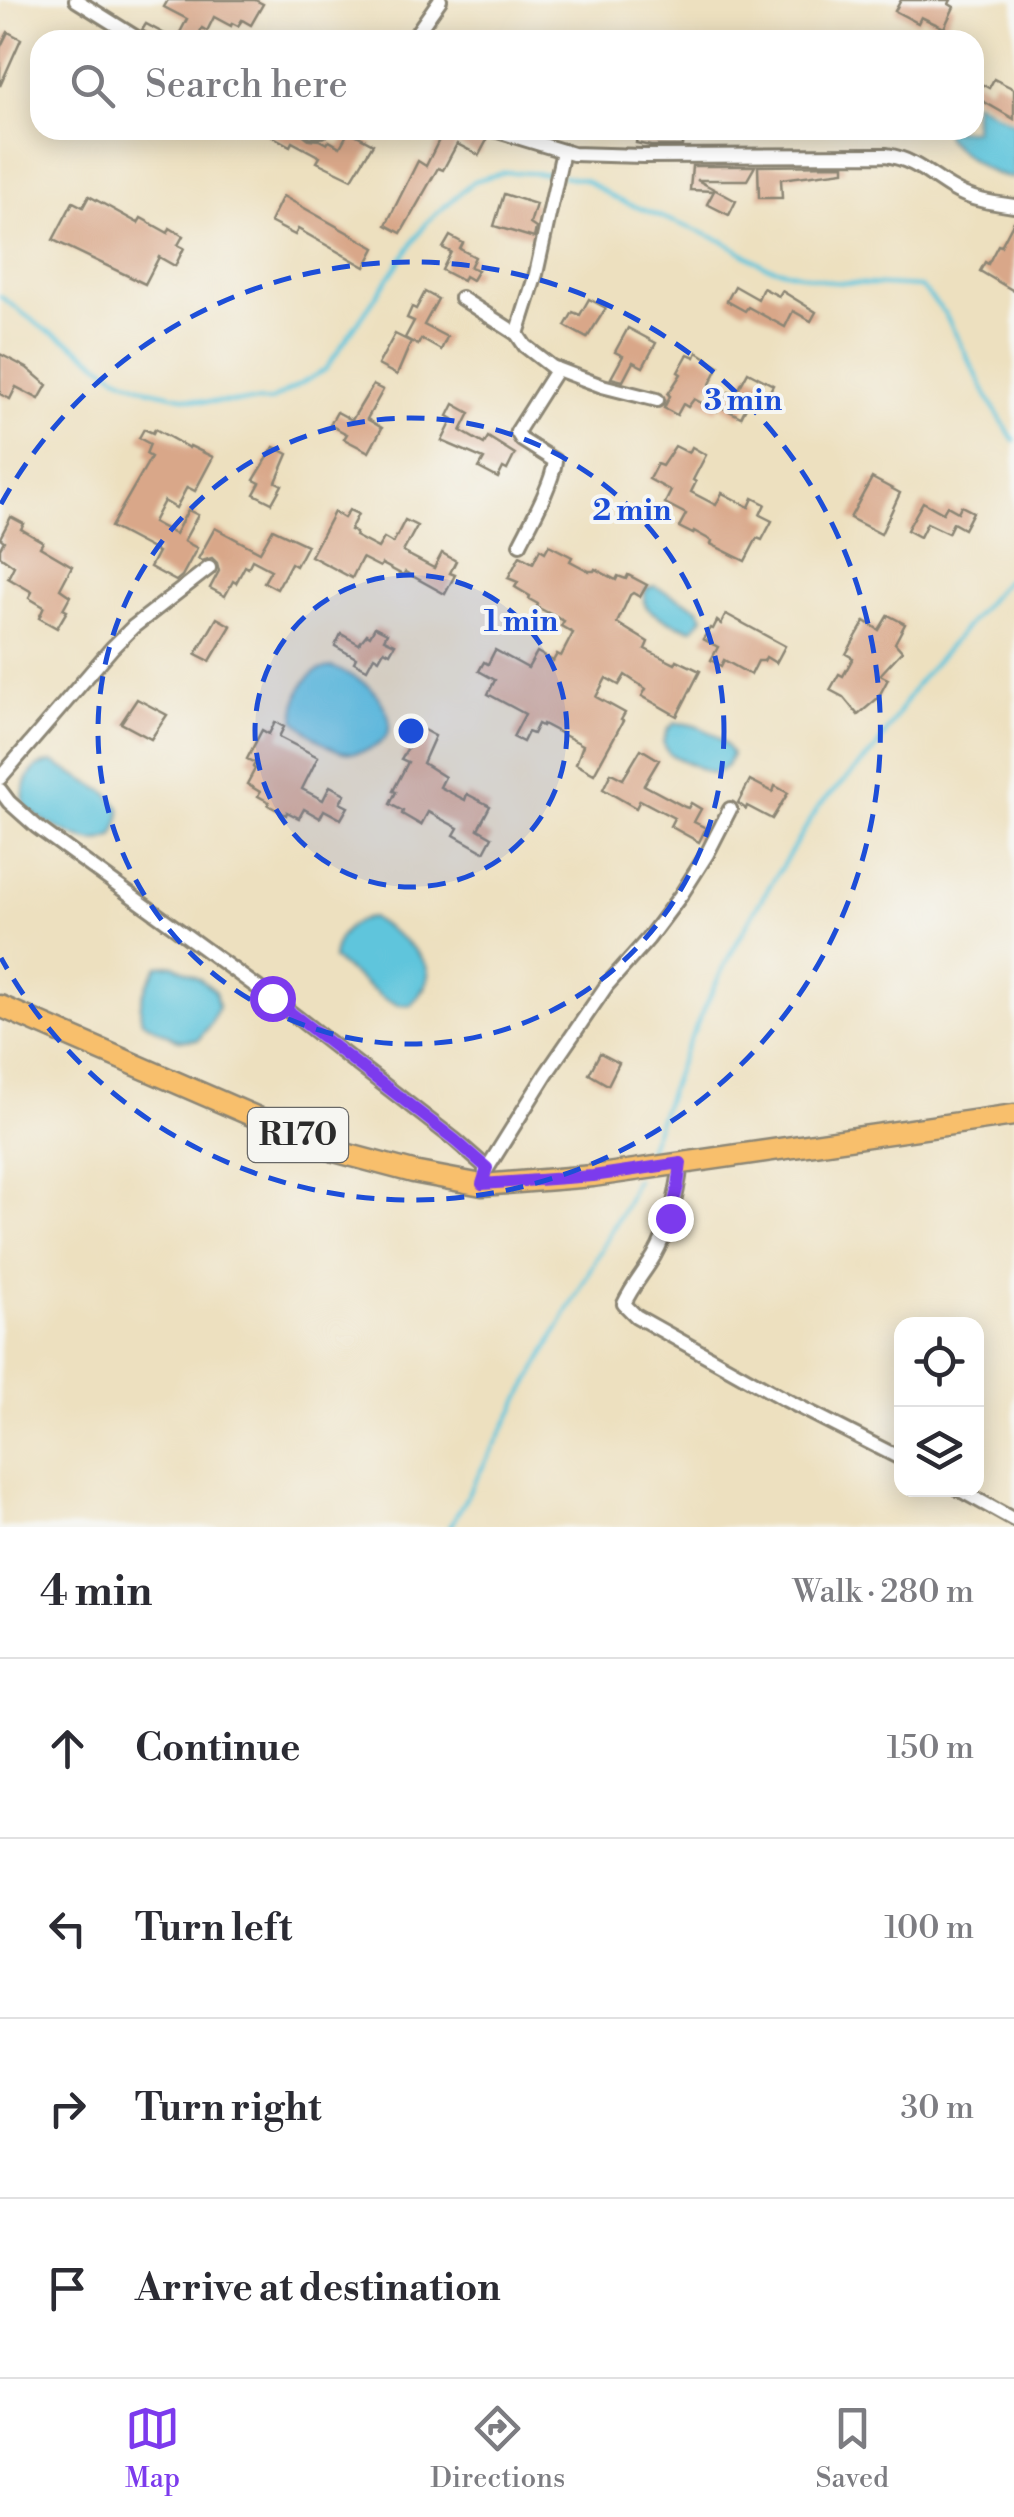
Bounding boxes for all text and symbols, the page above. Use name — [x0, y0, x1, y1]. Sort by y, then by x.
search box — [30, 30, 984, 140]
icon: search — [65, 58, 120, 113]
text: Search here — [145, 62, 348, 109]
text: 3 min — [704, 382, 783, 420]
text: 2 min — [593, 492, 672, 530]
text: 1 min — [484, 603, 559, 641]
centre of rings — [393, 713, 429, 749]
route start — [250, 976, 296, 1022]
road number: R170 — [248, 1108, 348, 1162]
route end — [648, 1196, 694, 1242]
map controls — [894, 1317, 984, 1497]
button: locate — [894, 1317, 984, 1407]
button: layers — [894, 1407, 984, 1497]
text: 4 min — [40, 1566, 152, 1619]
text: Walk · 280 m — [792, 1572, 974, 1612]
icon: ahead — [40, 1721, 95, 1776]
text: Continue — [135, 1725, 300, 1772]
text: 150 m — [887, 1728, 974, 1768]
icon: left — [40, 1901, 95, 1956]
text: Turn left — [135, 1905, 292, 1952]
text: 100 m — [884, 1908, 974, 1948]
icon: right — [40, 2081, 95, 2136]
text: Turn right — [135, 2085, 321, 2132]
text: 30 m — [900, 2088, 974, 2128]
icon: arrive — [40, 2261, 95, 2316]
text: Arrive at destination — [135, 2265, 501, 2312]
tab: Map — [125, 2401, 180, 2496]
tab: Directions — [430, 2401, 565, 2496]
tab: Saved — [815, 2401, 889, 2496]

